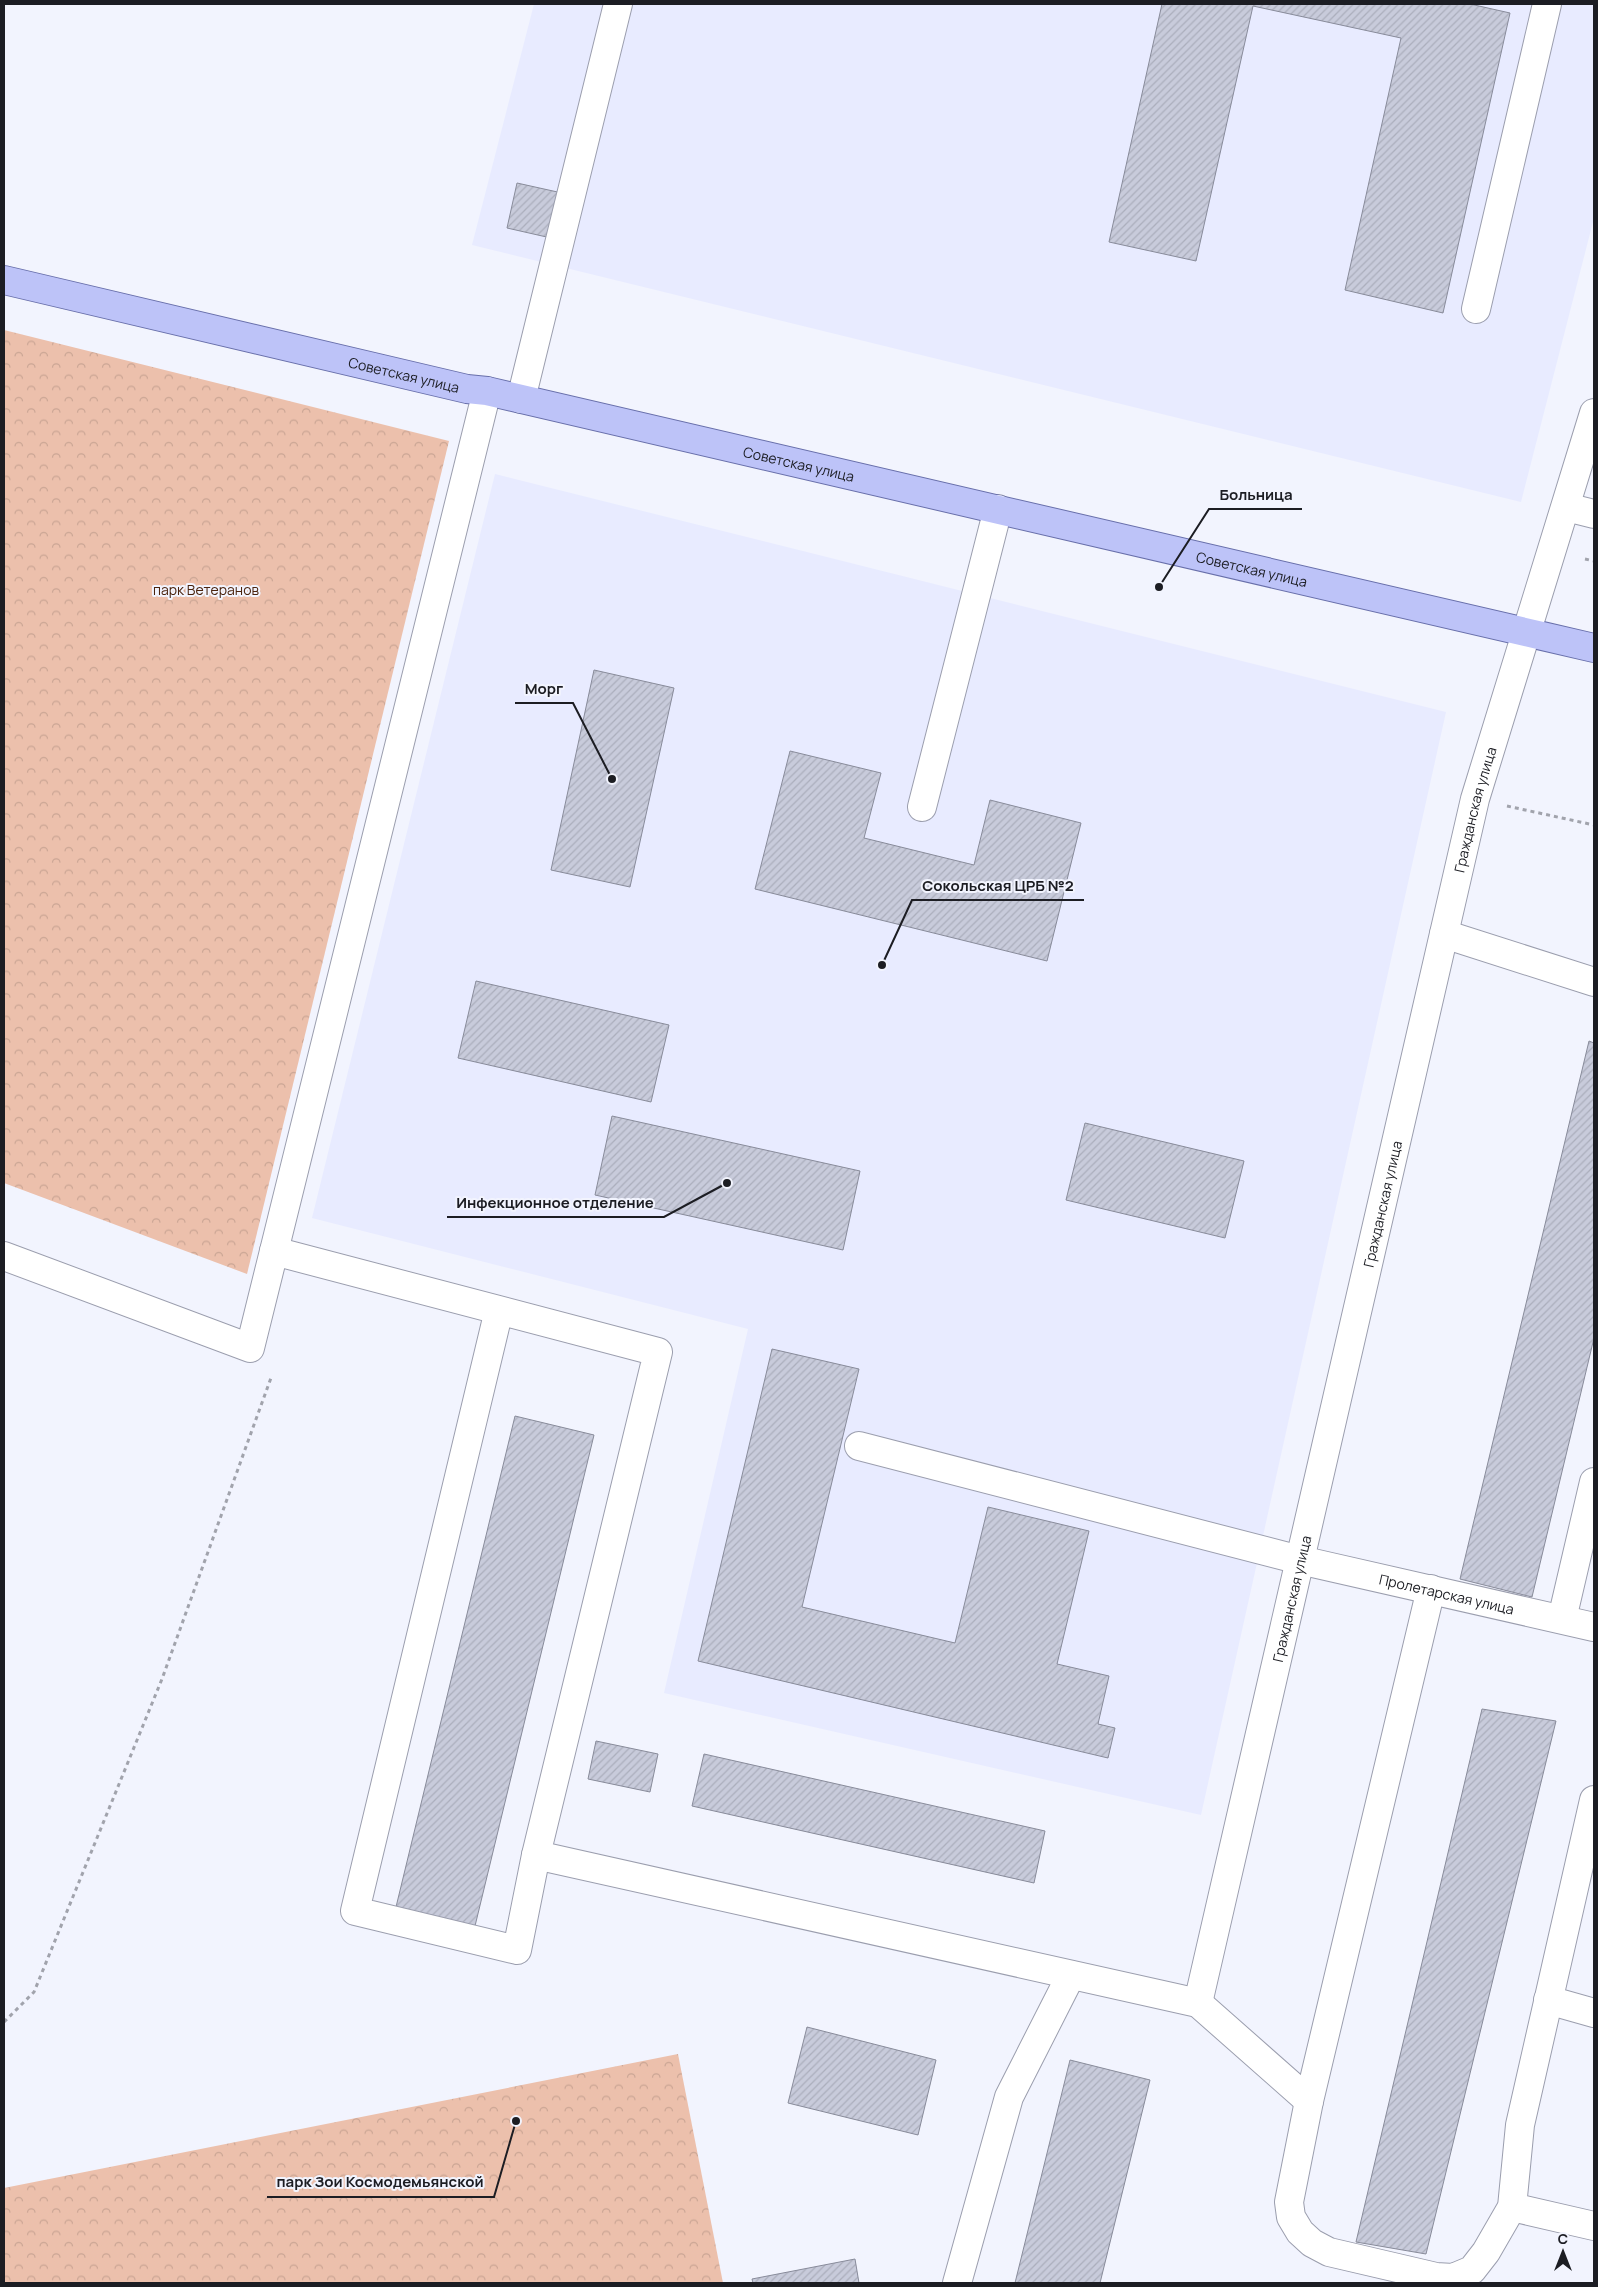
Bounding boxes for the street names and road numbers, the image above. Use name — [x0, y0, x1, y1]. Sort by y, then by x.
street label: Советская улица — [347, 352, 461, 396]
street label: Советская улица — [742, 441, 856, 486]
street label: Советская улица — [1194, 546, 1309, 591]
street label: Гражданская улица — [1449, 744, 1500, 874]
street label: Гражданская улица — [1358, 1139, 1406, 1269]
street label: Гражданская улица — [1267, 1533, 1315, 1664]
street label: Пролетарская улица — [1377, 1569, 1516, 1618]

